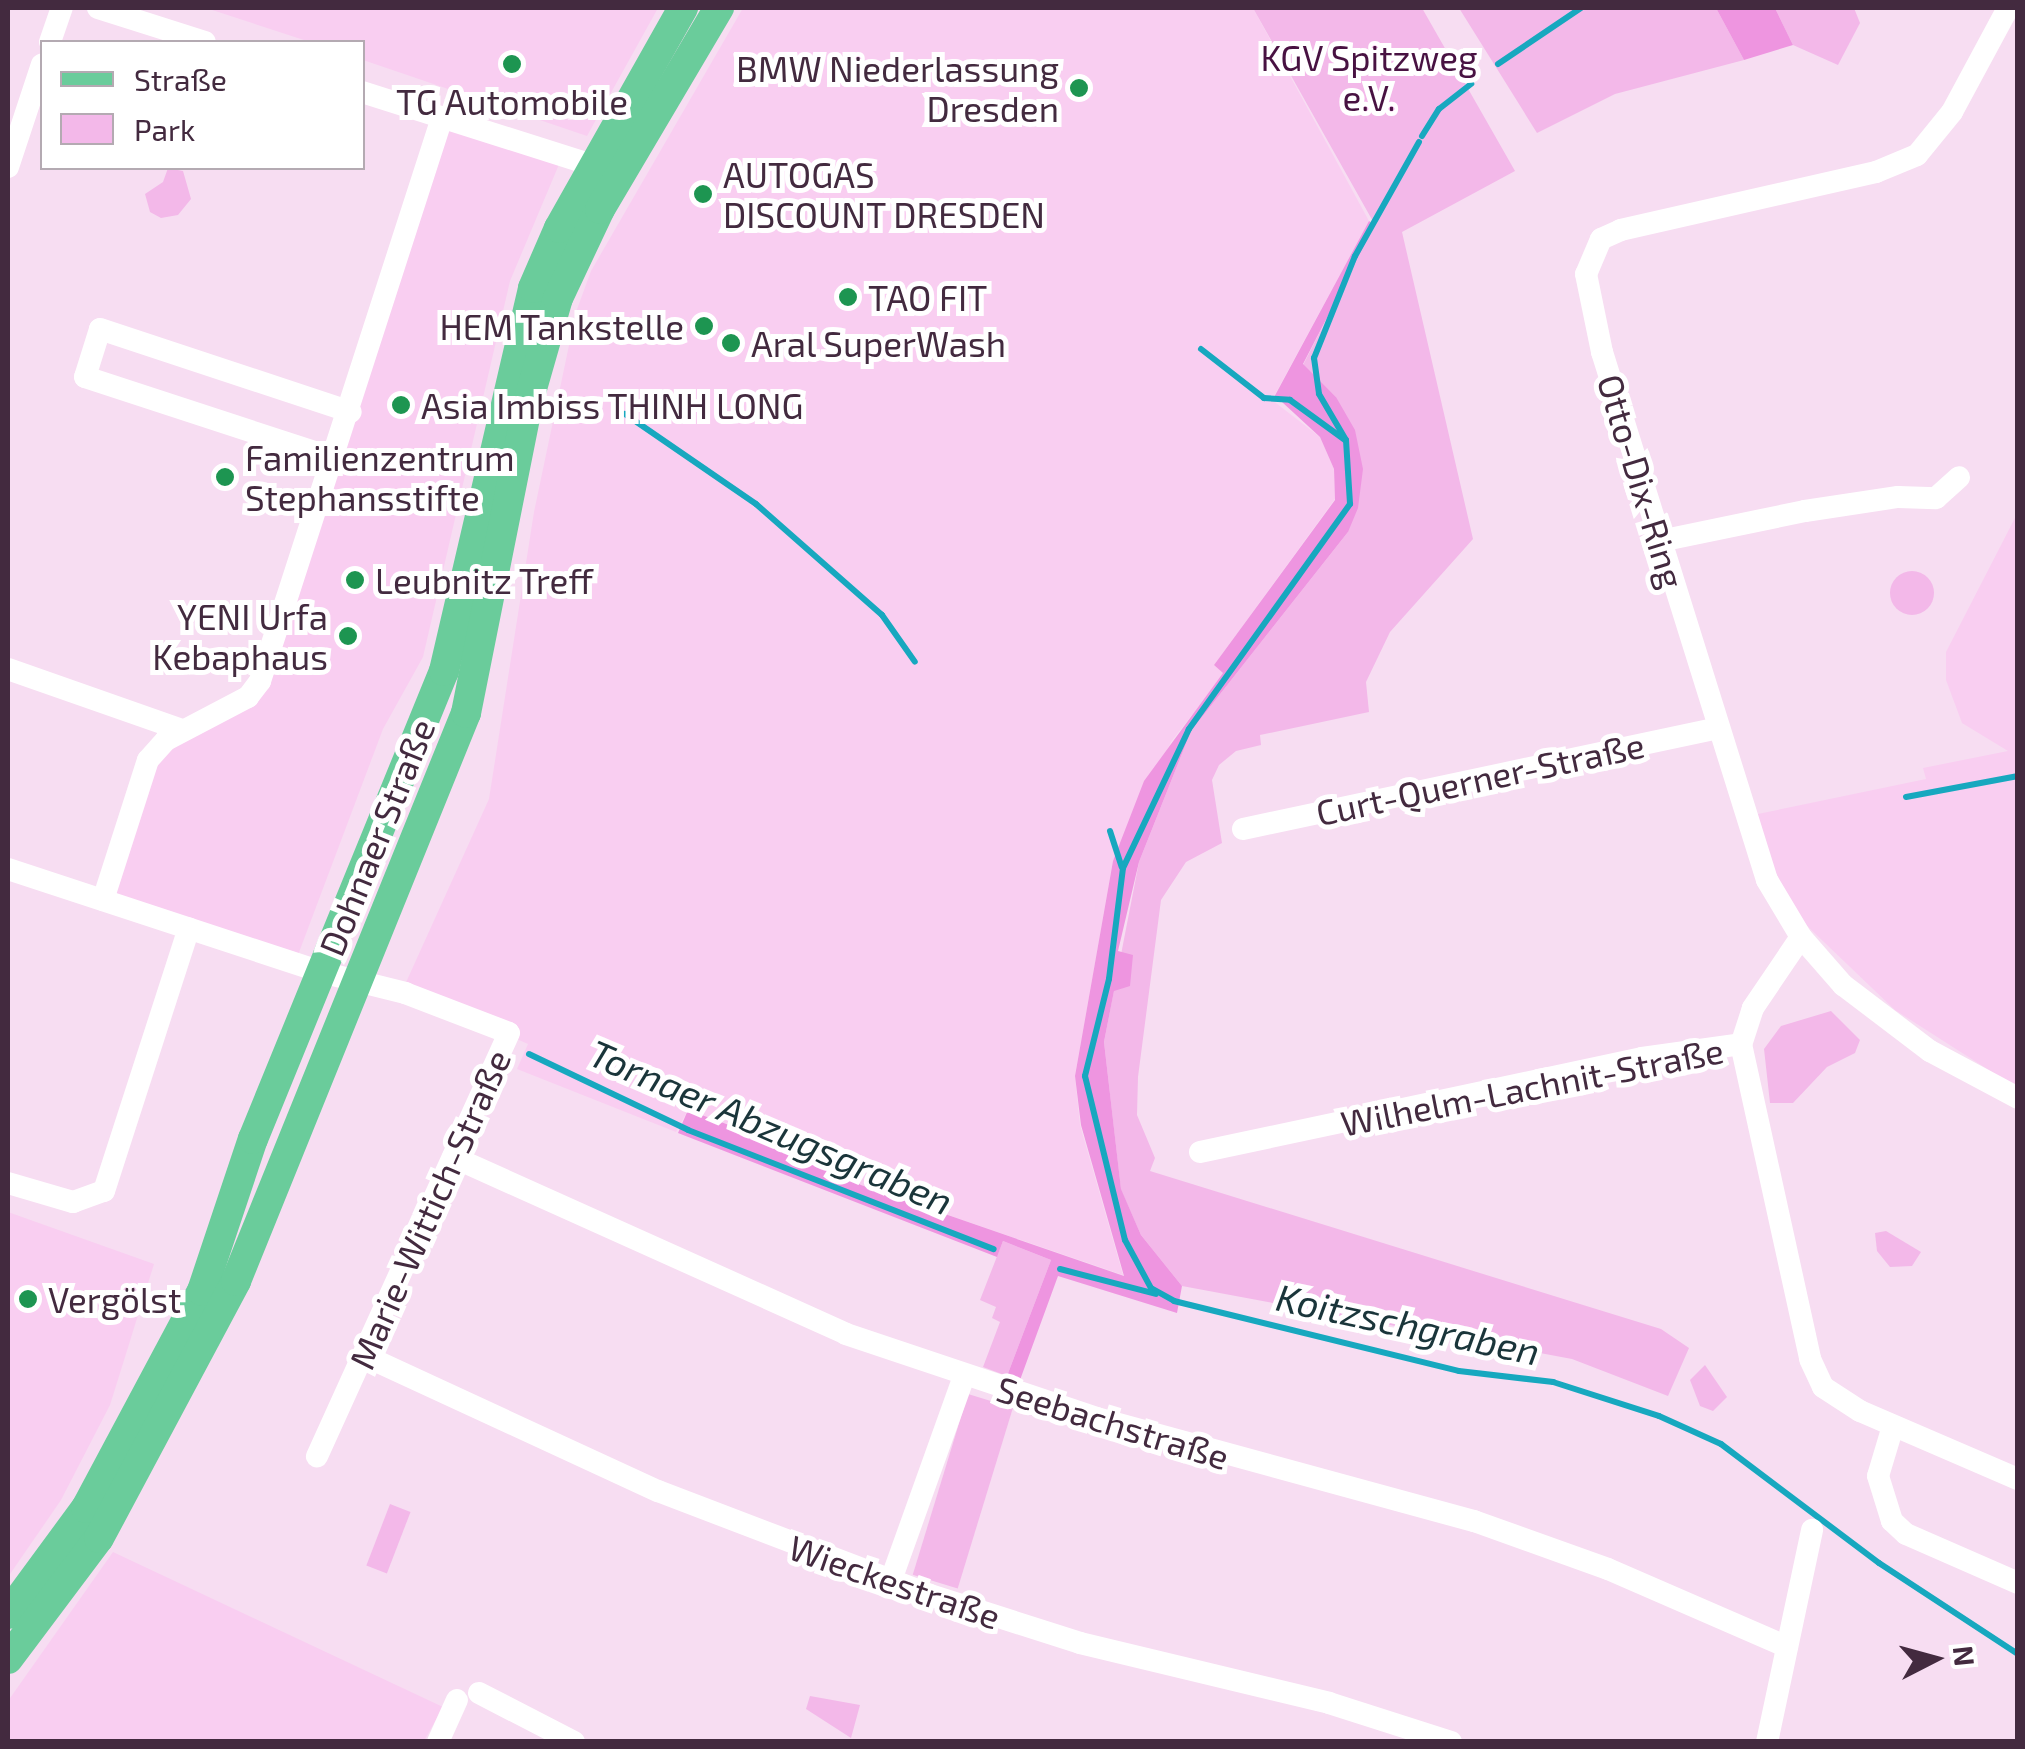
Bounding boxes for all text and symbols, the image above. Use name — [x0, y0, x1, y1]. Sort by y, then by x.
park label: KGV Spitzweg e.V. — [1260, 36, 1478, 118]
legend — [40, 40, 365, 170]
place label: BMW Niederlassung Dresden — [736, 47, 1059, 129]
marker: TG Automobile — [501, 53, 523, 75]
text: Straße — [134, 61, 227, 97]
marker: BMW Niederlassung Dresden — [1068, 77, 1090, 99]
place label: TG Automobile — [396, 80, 628, 122]
text: Park — [134, 111, 195, 147]
place label: AUTOGAS DISCOUNT DRESDEN — [723, 153, 1046, 235]
marker: AUTOGAS DISCOUNT DRESDEN — [692, 183, 714, 205]
place label: TAO FIT — [868, 276, 987, 318]
marker: TAO FIT — [837, 286, 859, 308]
place label: HEM Tankstelle — [439, 305, 684, 347]
marker: HEM Tankstelle — [693, 315, 715, 337]
place label: Aral SuperWash — [751, 322, 1007, 364]
marker: Aral SuperWash — [720, 332, 742, 354]
street label: Otto-Dix-Ring — [1590, 369, 1694, 593]
place label: Asia Imbiss THINH LONG — [421, 384, 804, 426]
marker: Asia Imbiss THINH LONG — [390, 394, 412, 416]
place label: Familienzentrum Stephansstifte — [245, 436, 515, 518]
marker: Familienzentrum Stephansstifte — [214, 466, 236, 488]
place label: Leubnitz Treff — [375, 559, 594, 601]
marker: Leubnitz Treff — [344, 569, 366, 591]
place label: YENI Urfa Kebaphaus — [152, 595, 328, 677]
marker: YENI Urfa Kebaphaus — [337, 625, 359, 647]
street label: Dohnaer Straße — [309, 712, 443, 962]
street label: Curt-Querner-Straße — [1312, 723, 1648, 833]
street label: Wilhelm-Lachnit-Straße — [1337, 1028, 1727, 1144]
water label: Tornaer Abzugsgraben — [582, 1029, 960, 1225]
street label: Marie-Wittich-Straße — [340, 1043, 518, 1375]
water label: Koitzschgraben — [1272, 1274, 1544, 1374]
place label: Vergölst — [48, 1278, 181, 1320]
marker: Vergölst — [17, 1288, 39, 1310]
street label: Seebachstraße — [992, 1367, 1234, 1477]
street label: Wieckestraße — [784, 1525, 1006, 1637]
north arrow — [1885, 1609, 1985, 1709]
text: N — [1947, 1644, 1983, 1668]

